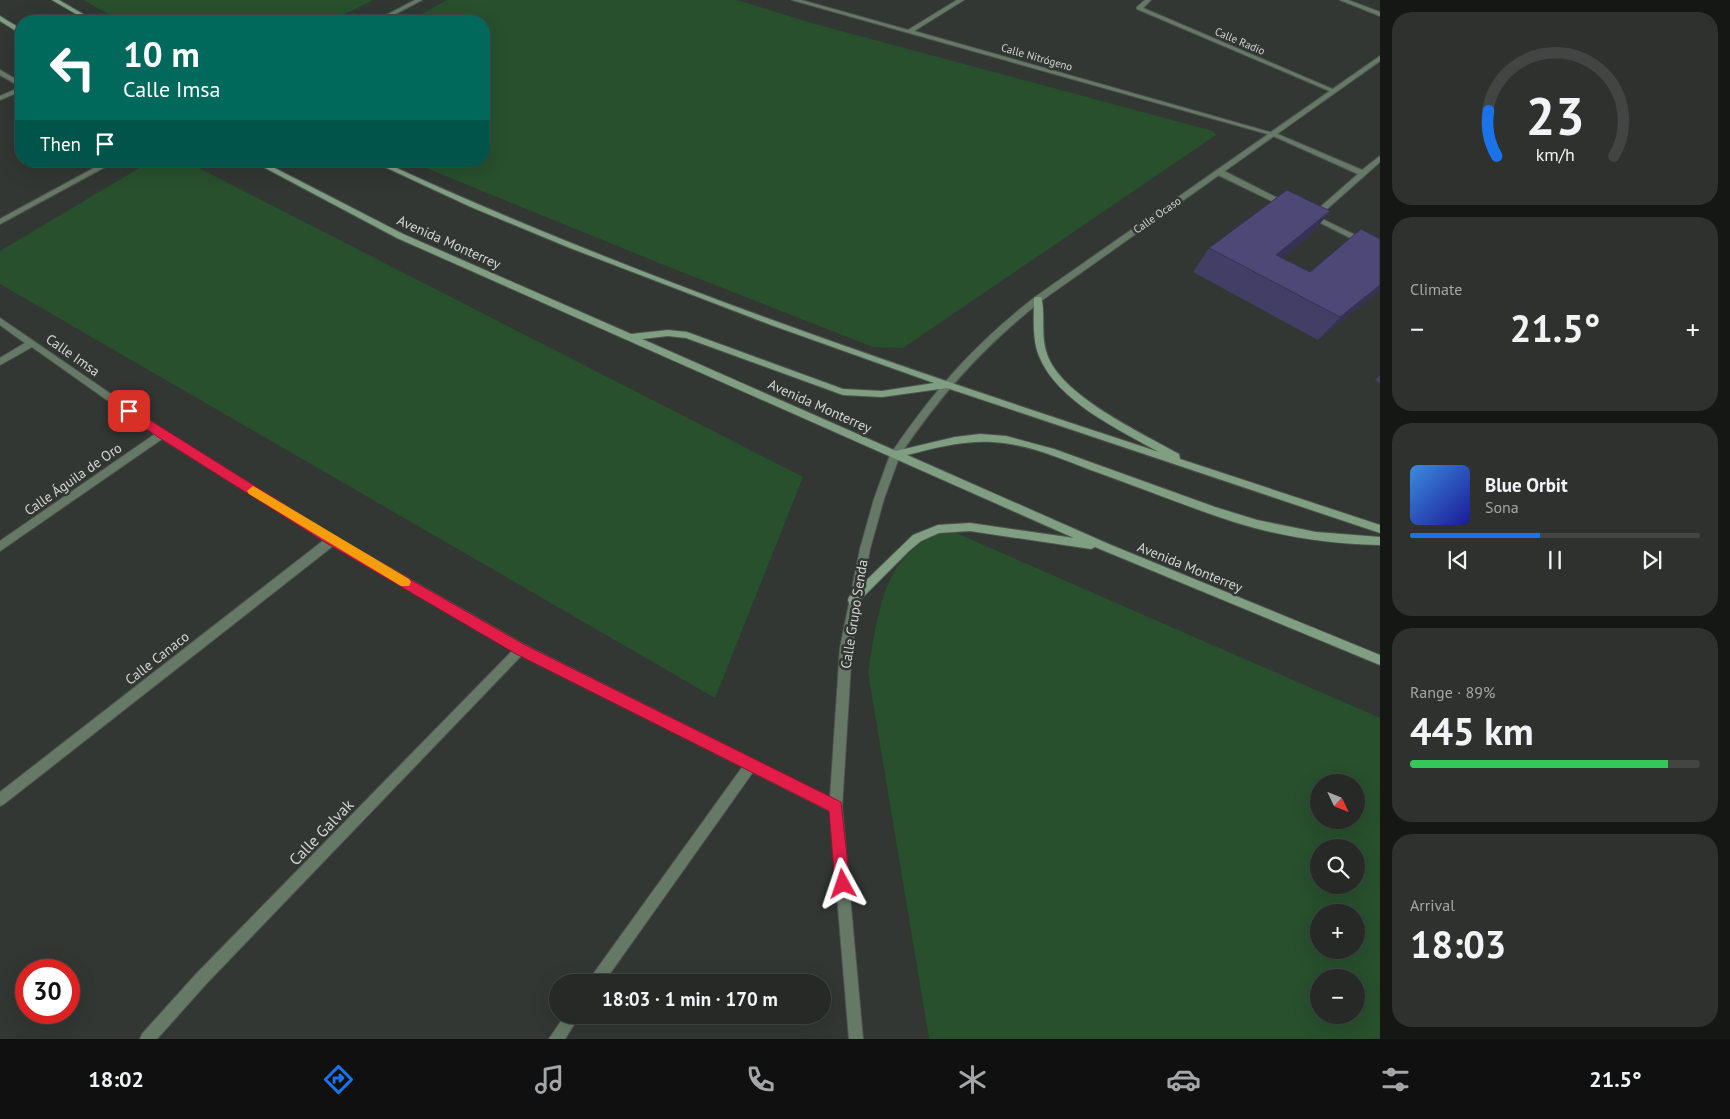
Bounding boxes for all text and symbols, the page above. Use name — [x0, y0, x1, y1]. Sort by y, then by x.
street label: Calle Radio — [1213, 24, 1267, 58]
text: 10 m — [123, 31, 200, 77]
icon: left — [40, 35, 105, 100]
street label: Calle Nitrógeno — [1000, 40, 1074, 74]
text: Calle Imsa — [123, 75, 220, 103]
text: 23 — [1526, 82, 1584, 149]
icon: arrive — [91, 130, 119, 158]
text: Then — [40, 132, 81, 156]
text: km/h — [1535, 143, 1575, 166]
street label: Calle Ocaso — [1130, 193, 1184, 236]
street label: Avenida Monterrey — [394, 211, 504, 273]
text: Climate — [1410, 279, 1462, 299]
text: 21.5° — [1510, 303, 1600, 352]
text: − — [1410, 310, 1424, 347]
text: + — [1686, 310, 1700, 347]
street label: Calle Imsa — [42, 330, 104, 380]
street label: Avenida Monterrey — [765, 375, 875, 437]
pin — [108, 390, 150, 432]
icon: arrive — [115, 397, 143, 425]
street label: Calle Águila de Oro — [21, 439, 125, 519]
text: Blue Orbit — [1485, 473, 1568, 497]
text: Sona — [1485, 497, 1519, 517]
street label: Avenida Monterrey — [1135, 538, 1246, 596]
icon: previous — [1444, 546, 1472, 574]
icon: pause — [1541, 546, 1569, 574]
icon: next — [1638, 546, 1666, 574]
street label: Calle Grupo Senda — [836, 558, 872, 670]
street label: Calle Canaco — [121, 627, 193, 689]
text: Range · 89% — [1410, 682, 1495, 702]
text: 445 km — [1410, 706, 1534, 755]
north arrow — [1310, 774, 1365, 829]
map controls — [1310, 774, 1365, 1024]
street label: Calle Galvak — [285, 795, 358, 869]
button: search — [1310, 839, 1365, 894]
position arrow — [816, 857, 868, 909]
text: Arrival — [1410, 895, 1455, 915]
button: + — [1310, 904, 1365, 959]
text: 18:03 — [1410, 919, 1506, 968]
speed limit sign: 30 — [15, 959, 80, 1024]
button: − — [1310, 969, 1365, 1024]
text: 18:03 · 1 min · 170 m — [602, 987, 778, 1011]
icon: directions — [321, 1062, 356, 1097]
icon: music — [532, 1062, 567, 1097]
icon: phone — [743, 1062, 778, 1097]
icon: climate — [955, 1062, 990, 1097]
icon: car — [1166, 1062, 1201, 1097]
icon: filters — [1378, 1062, 1413, 1097]
text: 18:02 — [88, 1065, 144, 1093]
text: 21.5° — [1589, 1065, 1642, 1093]

